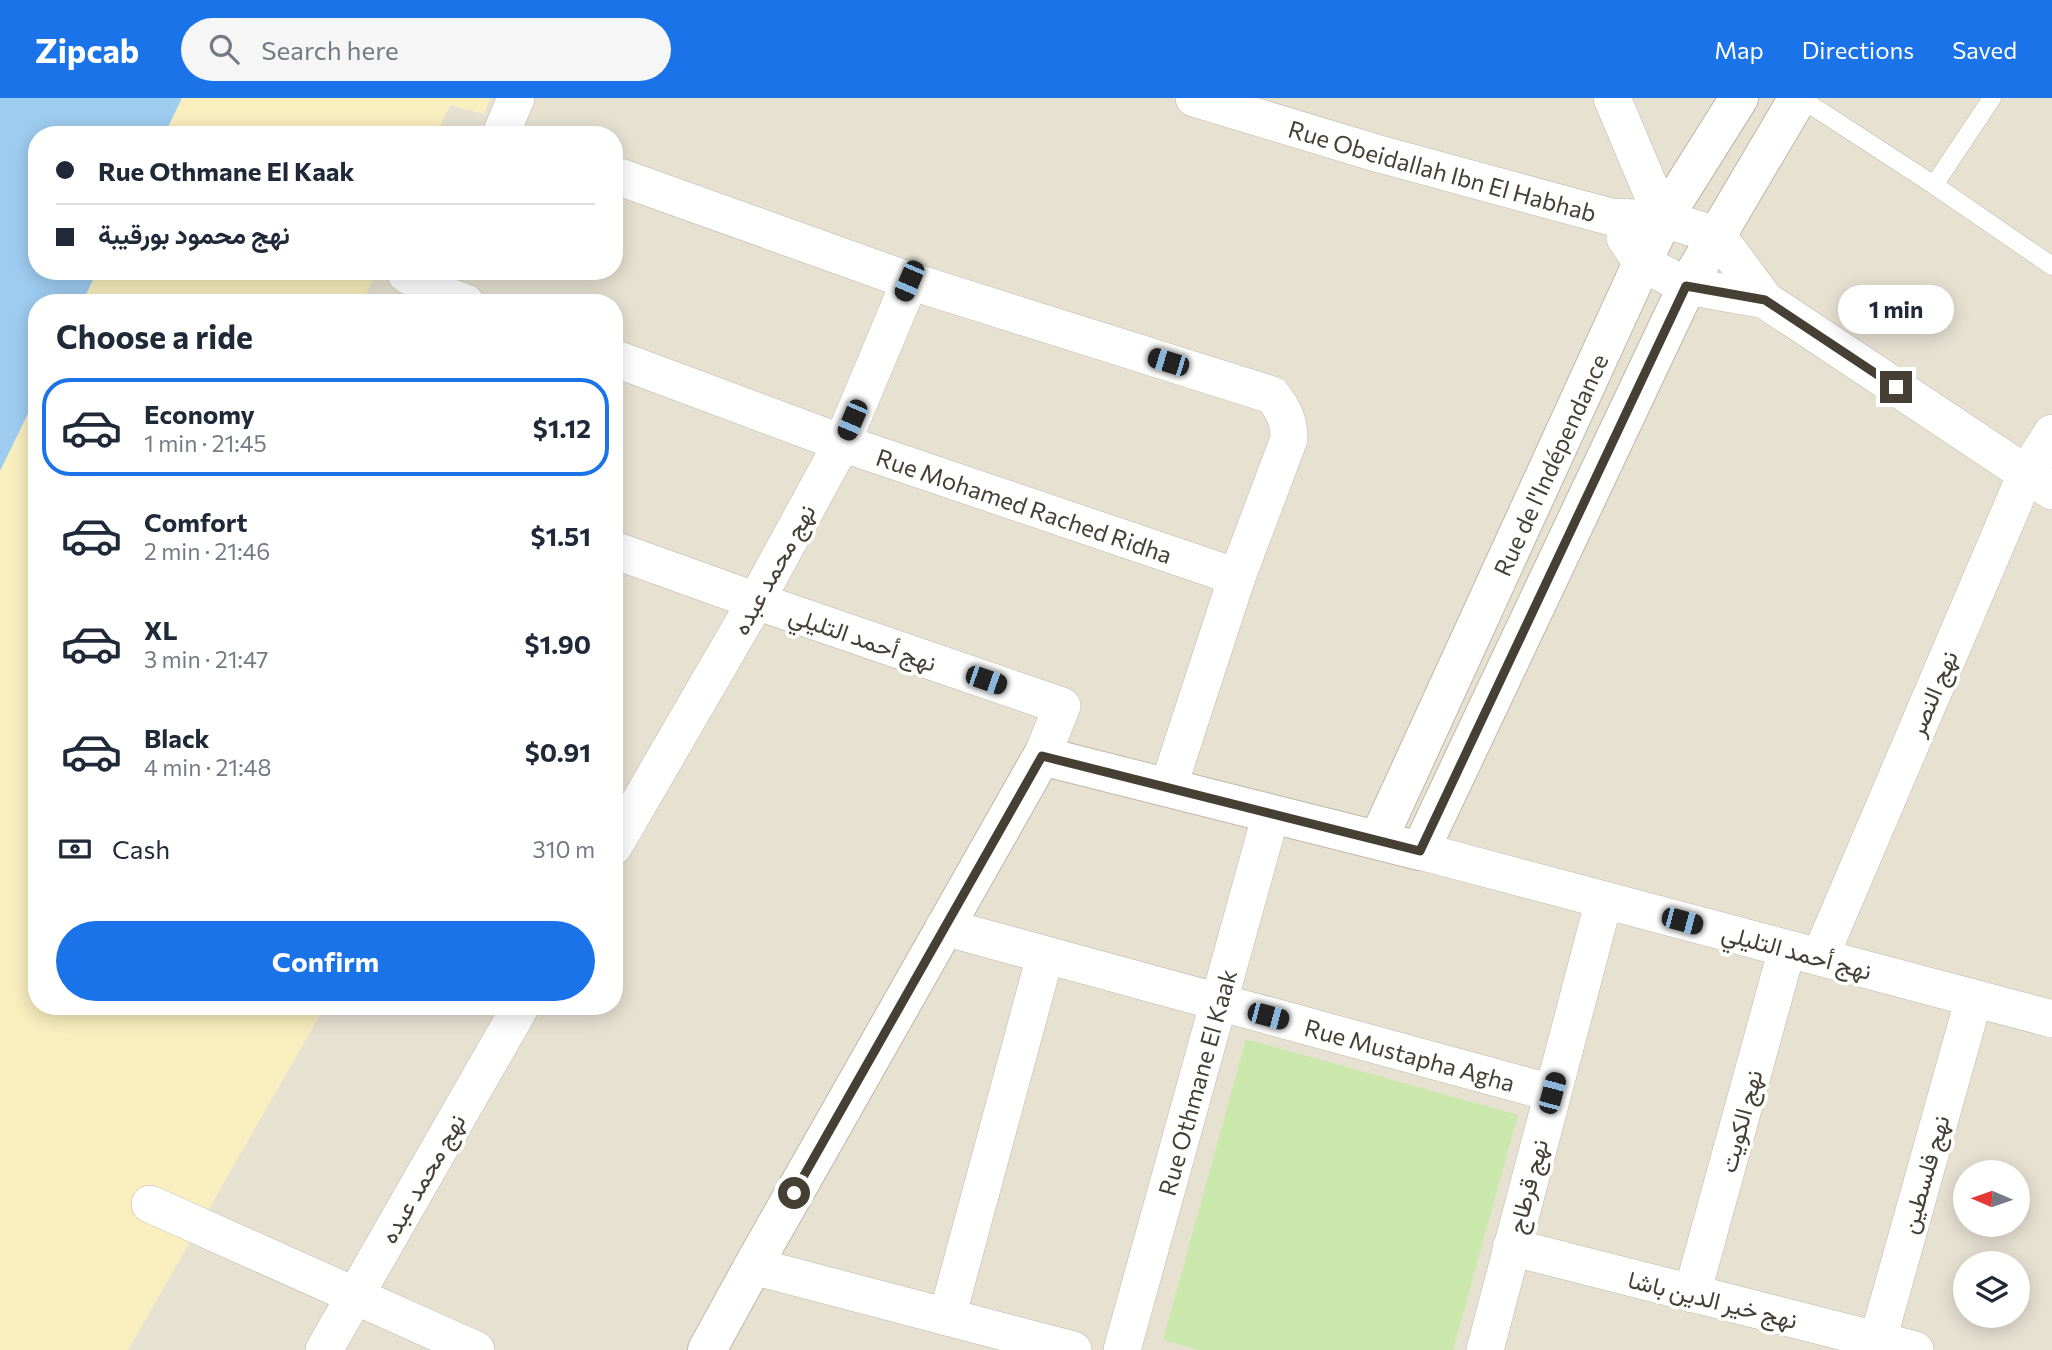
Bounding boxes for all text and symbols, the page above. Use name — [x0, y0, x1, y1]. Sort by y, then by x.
search box — [181, 18, 671, 81]
text: Zipcab — [35, 29, 139, 70]
icon: search — [205, 30, 243, 68]
text: Search here — [261, 34, 399, 65]
text: Map — [1714, 35, 1764, 64]
text: Directions — [1802, 35, 1914, 64]
text: Saved — [1952, 35, 2017, 64]
street label: Rue Obeidallah Ibn El Habhab — [1285, 113, 1600, 227]
text: Rue Othmane El Kaak — [98, 155, 354, 186]
text: نهج محمود بورقيبة — [98, 218, 290, 249]
car — [892, 258, 927, 304]
callout: 1 min — [1838, 286, 1954, 334]
text: 1 min — [1869, 295, 1923, 323]
text: Choose a ride — [56, 316, 253, 356]
car — [1145, 346, 1192, 378]
street label: Rue de l'Indépendance — [1486, 349, 1613, 580]
route end — [1880, 371, 1912, 403]
icon: car — [60, 396, 123, 459]
car — [835, 397, 870, 443]
text: Economy — [144, 398, 255, 429]
text: $1.12 — [533, 412, 591, 443]
text: 1 min · 21:45 — [144, 429, 267, 457]
street label: Rue Mohamed Rached Ridha — [873, 441, 1176, 568]
street label: نهج محمد عبده — [725, 499, 824, 641]
icon: car — [60, 504, 123, 567]
text: Comfort — [144, 506, 247, 537]
text: $1.51 — [530, 520, 591, 551]
text: 2 min · 21:46 — [144, 537, 270, 565]
street label: نهج أحمد التليلي — [784, 599, 940, 682]
icon: car — [60, 612, 123, 675]
text: XL — [144, 614, 178, 645]
text: $1.90 — [524, 628, 591, 659]
text: 3 min · 21:47 — [144, 645, 268, 673]
street label: نهج النصر — [1901, 646, 1967, 743]
car — [963, 663, 1010, 697]
icon: car — [60, 720, 123, 783]
text: Black — [144, 722, 210, 753]
text: $0.91 — [525, 736, 591, 767]
text: 4 min · 21:48 — [144, 753, 271, 781]
icon: cash — [56, 830, 94, 868]
text: Cash — [112, 833, 170, 864]
text: 310 m — [533, 835, 595, 863]
car — [1659, 905, 1706, 937]
street label: نهج أحمد التليلي — [1717, 917, 1875, 991]
button: Confirm — [56, 921, 595, 1001]
street label: Rue Othmane El Kaak — [1151, 966, 1242, 1199]
car — [1245, 1000, 1292, 1032]
street label: Rue Mustapha Agha — [1302, 1012, 1518, 1097]
street label: نهج الكويت — [1712, 1066, 1771, 1177]
car — [1537, 1070, 1568, 1116]
street label: نهج محمد عبده — [373, 1108, 474, 1250]
street label: نهج فلسطين — [1893, 1111, 1959, 1238]
street label: نهج قرطاج — [1501, 1136, 1557, 1237]
north arrow — [1953, 1160, 2030, 1237]
map controls — [1953, 1160, 2030, 1328]
route start — [778, 1177, 810, 1209]
button: layers — [1953, 1251, 2030, 1328]
street label: نهج خير الدين باشا — [1624, 1264, 1801, 1338]

